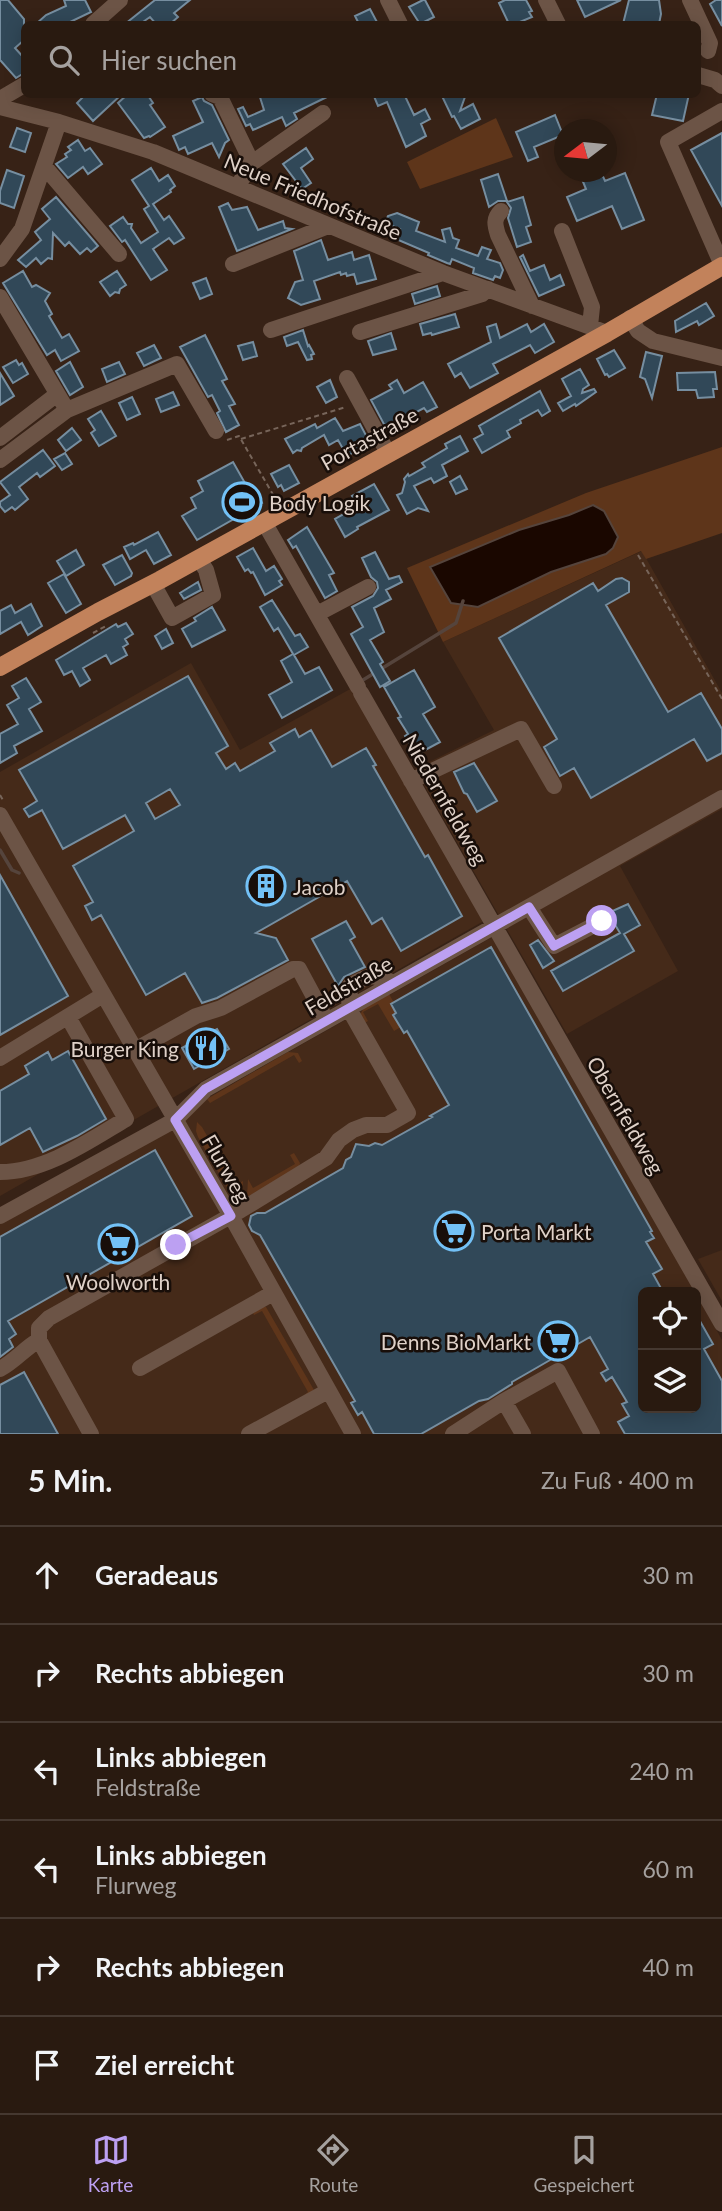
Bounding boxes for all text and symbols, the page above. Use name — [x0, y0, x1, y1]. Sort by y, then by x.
search box — [21, 21, 701, 98]
icon: search — [45, 41, 83, 79]
text: Hier suchen — [101, 44, 237, 76]
north arrow — [554, 119, 617, 182]
street label: Neue Friedhofstraße — [221, 147, 405, 245]
street label: Portastraße — [316, 401, 422, 475]
sports icon: Body Logik — [221, 481, 263, 523]
place label: Body Logik — [269, 490, 371, 515]
street label: Niedernfeldweg — [398, 729, 494, 869]
building icon: Jacob — [245, 865, 287, 907]
place label: Jacob — [293, 874, 345, 899]
route start — [586, 905, 617, 936]
street label: Feldstraße — [300, 950, 396, 1020]
restaurant icon: Burger King — [185, 1027, 227, 1069]
place label: Burger King — [71, 1036, 179, 1061]
street label: Obernfeldweg — [582, 1052, 670, 1178]
street label: Flurweg — [198, 1130, 256, 1207]
supermarket icon: Porta Markt — [433, 1210, 475, 1252]
place label: Porta Markt — [481, 1219, 592, 1244]
supermarket icon: Woolworth — [97, 1223, 139, 1265]
route end — [160, 1229, 191, 1260]
place label: Woolworth — [66, 1269, 170, 1294]
map controls — [638, 1287, 701, 1413]
button: locate — [638, 1287, 701, 1350]
supermarket icon: Denns BioMarkt — [537, 1320, 579, 1362]
place label: Denns BioMarkt — [381, 1329, 531, 1354]
button: layers — [638, 1350, 701, 1413]
text: 5 Min. — [28, 1462, 113, 1498]
text: Zu Fuß · 400 m — [541, 1466, 694, 1494]
icon: ahead — [28, 1556, 66, 1594]
text: Geradeaus — [95, 1559, 218, 1591]
text: 30 m — [643, 1561, 694, 1589]
icon: right — [28, 1654, 66, 1692]
text: Rechts abbiegen — [95, 1657, 284, 1689]
text: 30 m — [643, 1659, 694, 1687]
text: Links abbiegen — [95, 1741, 267, 1773]
icon: left — [28, 1752, 66, 1790]
text: 240 m — [629, 1757, 694, 1785]
text: Feldstraße — [95, 1773, 201, 1801]
text: Links abbiegen — [95, 1839, 267, 1871]
icon: left — [28, 1850, 66, 1888]
text: 60 m — [643, 1855, 694, 1883]
text: Flurweg — [95, 1871, 176, 1899]
icon: right — [28, 1948, 66, 1986]
text: Rechts abbiegen — [95, 1951, 284, 1983]
text: 40 m — [643, 1953, 694, 1981]
icon: arrive — [28, 2046, 66, 2084]
text: Ziel erreicht — [95, 2049, 234, 2081]
tab: Karte — [88, 2131, 133, 2196]
tab: Route — [309, 2131, 358, 2196]
tab: Gespeichert — [534, 2131, 634, 2196]

